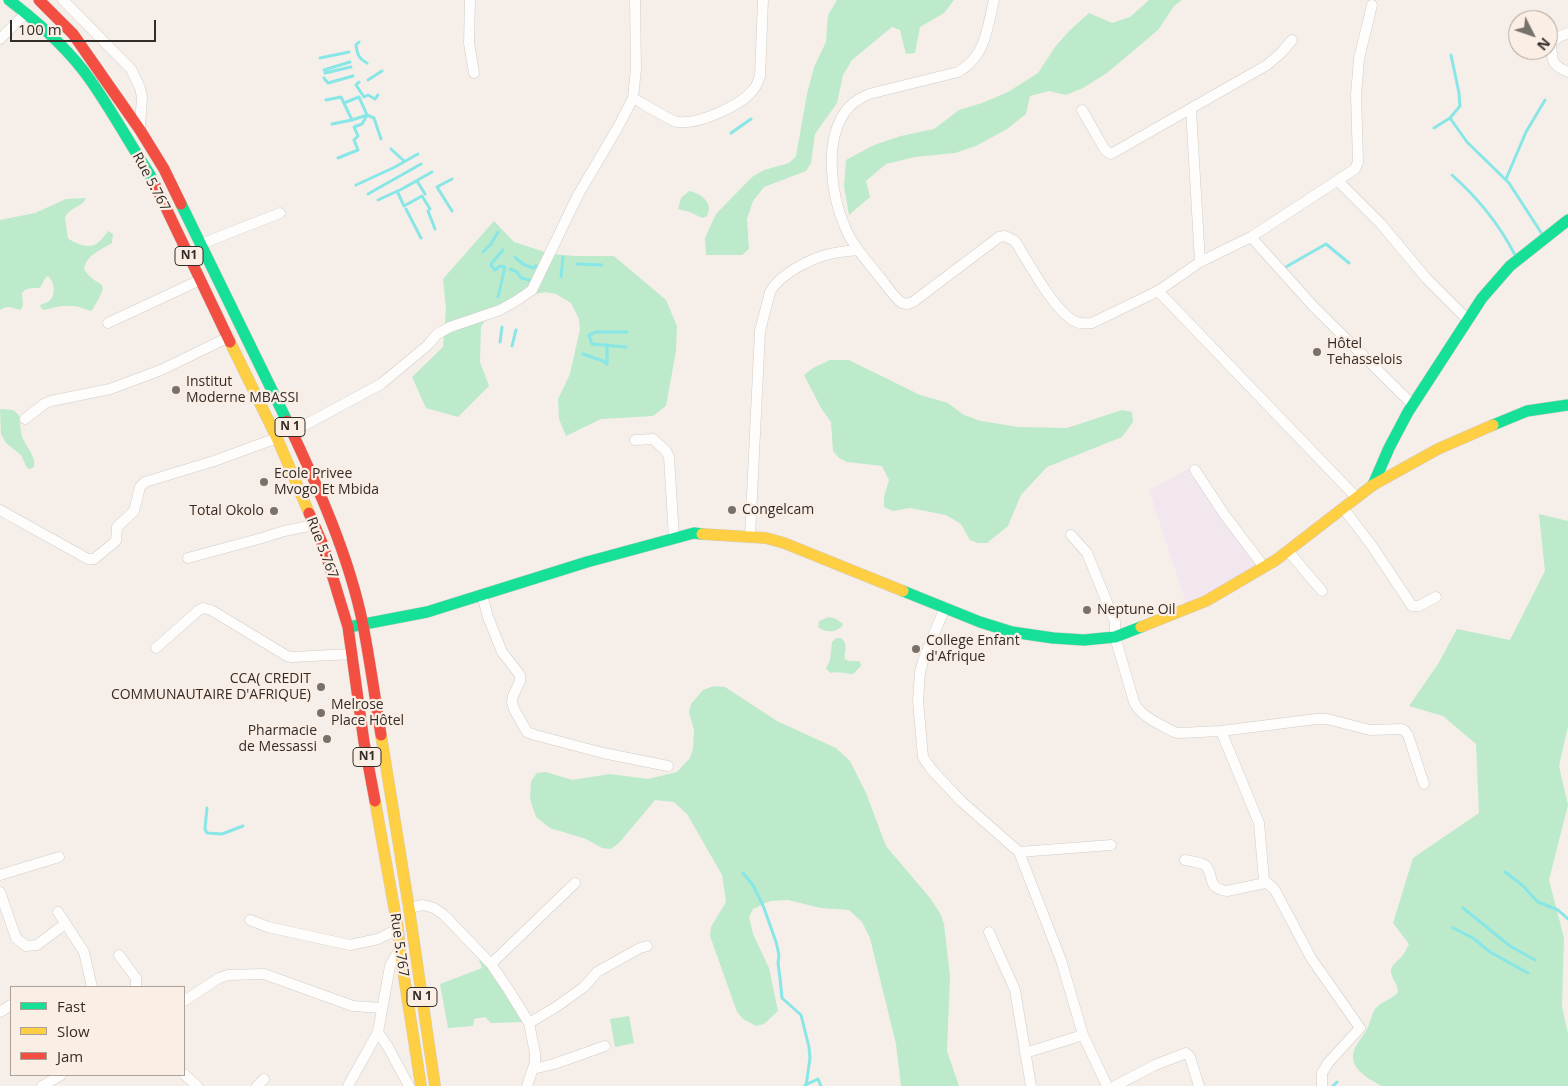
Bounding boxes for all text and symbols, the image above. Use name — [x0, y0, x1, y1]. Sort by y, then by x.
scale bar — [12, 10, 159, 42]
north arrow — [1508, 10, 1558, 60]
text: 100 m — [18, 19, 62, 39]
text: N — [1533, 34, 1555, 55]
street label: Rue 5.767 — [128, 150, 174, 214]
road number: N1 — [175, 247, 203, 266]
place label: Hôtel Tehasselois — [1327, 336, 1402, 368]
marker: Hôtel Tehasselois — [1311, 346, 1323, 358]
place label: Institut Moderne MBASSI — [186, 374, 299, 407]
marker: Institut Moderne MBASSI — [170, 384, 182, 396]
road number: N 1 — [275, 418, 305, 437]
place label: Ecole Privee Mvogo Et Mbida — [274, 466, 379, 498]
marker: Ecole Privee Mvogo Et Mbida — [258, 476, 270, 488]
place label: Congelcam — [742, 502, 814, 518]
place label: Total Okolo — [189, 503, 264, 519]
marker: Congelcam — [726, 504, 738, 516]
marker: Total Okolo — [268, 505, 280, 517]
street label: Rue 5.767 — [303, 515, 341, 581]
place label: Neptune Oil — [1097, 602, 1176, 618]
marker: Neptune Oil — [1081, 604, 1093, 616]
place label: College Enfant d'Afrique — [926, 633, 1020, 666]
marker: College Enfant d'Afrique — [910, 643, 922, 655]
place label: CCA( CREDIT COMMUNAUTAIRE D'AFRIQUE) — [111, 671, 311, 704]
marker: CCA( CREDIT COMMUNAUTAIRE D'AFRIQUE) — [315, 681, 327, 693]
place label: Melrose Place Hôtel — [331, 697, 404, 730]
marker: Melrose Place Hôtel — [315, 707, 327, 719]
place label: Pharmacie de Messassi — [238, 723, 317, 756]
marker: Pharmacie de Messassi — [321, 733, 333, 745]
road number: N1 — [353, 748, 381, 766]
street label: Rue 5.767 — [386, 912, 412, 978]
legend — [10, 986, 185, 1076]
road number: N 1 — [407, 988, 437, 1006]
text: Fast — [57, 996, 86, 1016]
text: Slow — [57, 1021, 90, 1041]
text: Jam — [57, 1046, 83, 1066]

